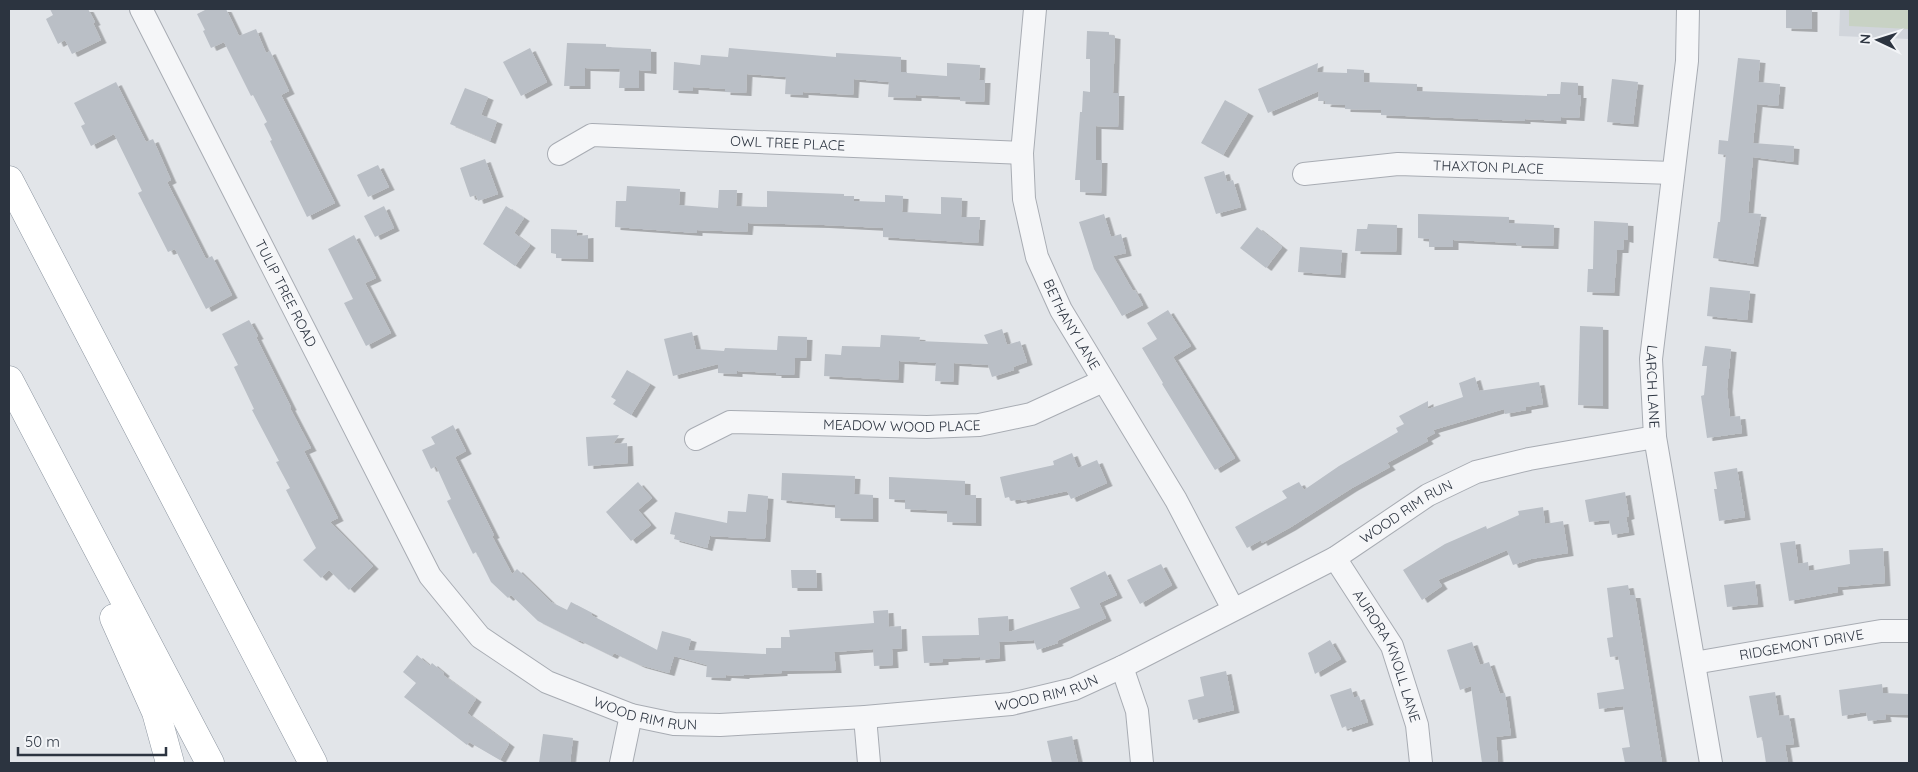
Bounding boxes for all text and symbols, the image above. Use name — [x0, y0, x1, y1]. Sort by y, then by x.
north arrow — [1853, 15, 1903, 65]
text: N — [1856, 33, 1874, 45]
street label: OWL TREE PLACE — [730, 132, 846, 155]
street label: THAXTON PLACE — [1433, 156, 1544, 178]
street label: TULIP TREE ROAD — [251, 236, 321, 350]
street label: BETHANY LANE — [1039, 276, 1104, 373]
street label: LARCH LANE — [1642, 344, 1664, 429]
street label: MEADOW WOOD PLACE — [823, 415, 981, 436]
street label: WOOD RIM RUN — [1356, 476, 1455, 548]
street label: AURORA KNOLL LANE — [1349, 586, 1425, 725]
street label: RIDGEMONT DRIVE — [1738, 625, 1865, 664]
street label: WOOD RIM RUN — [994, 670, 1101, 714]
street label: WOOD RIM RUN — [591, 692, 697, 734]
scale bar — [18, 724, 165, 756]
text: 50 m — [25, 732, 60, 751]

